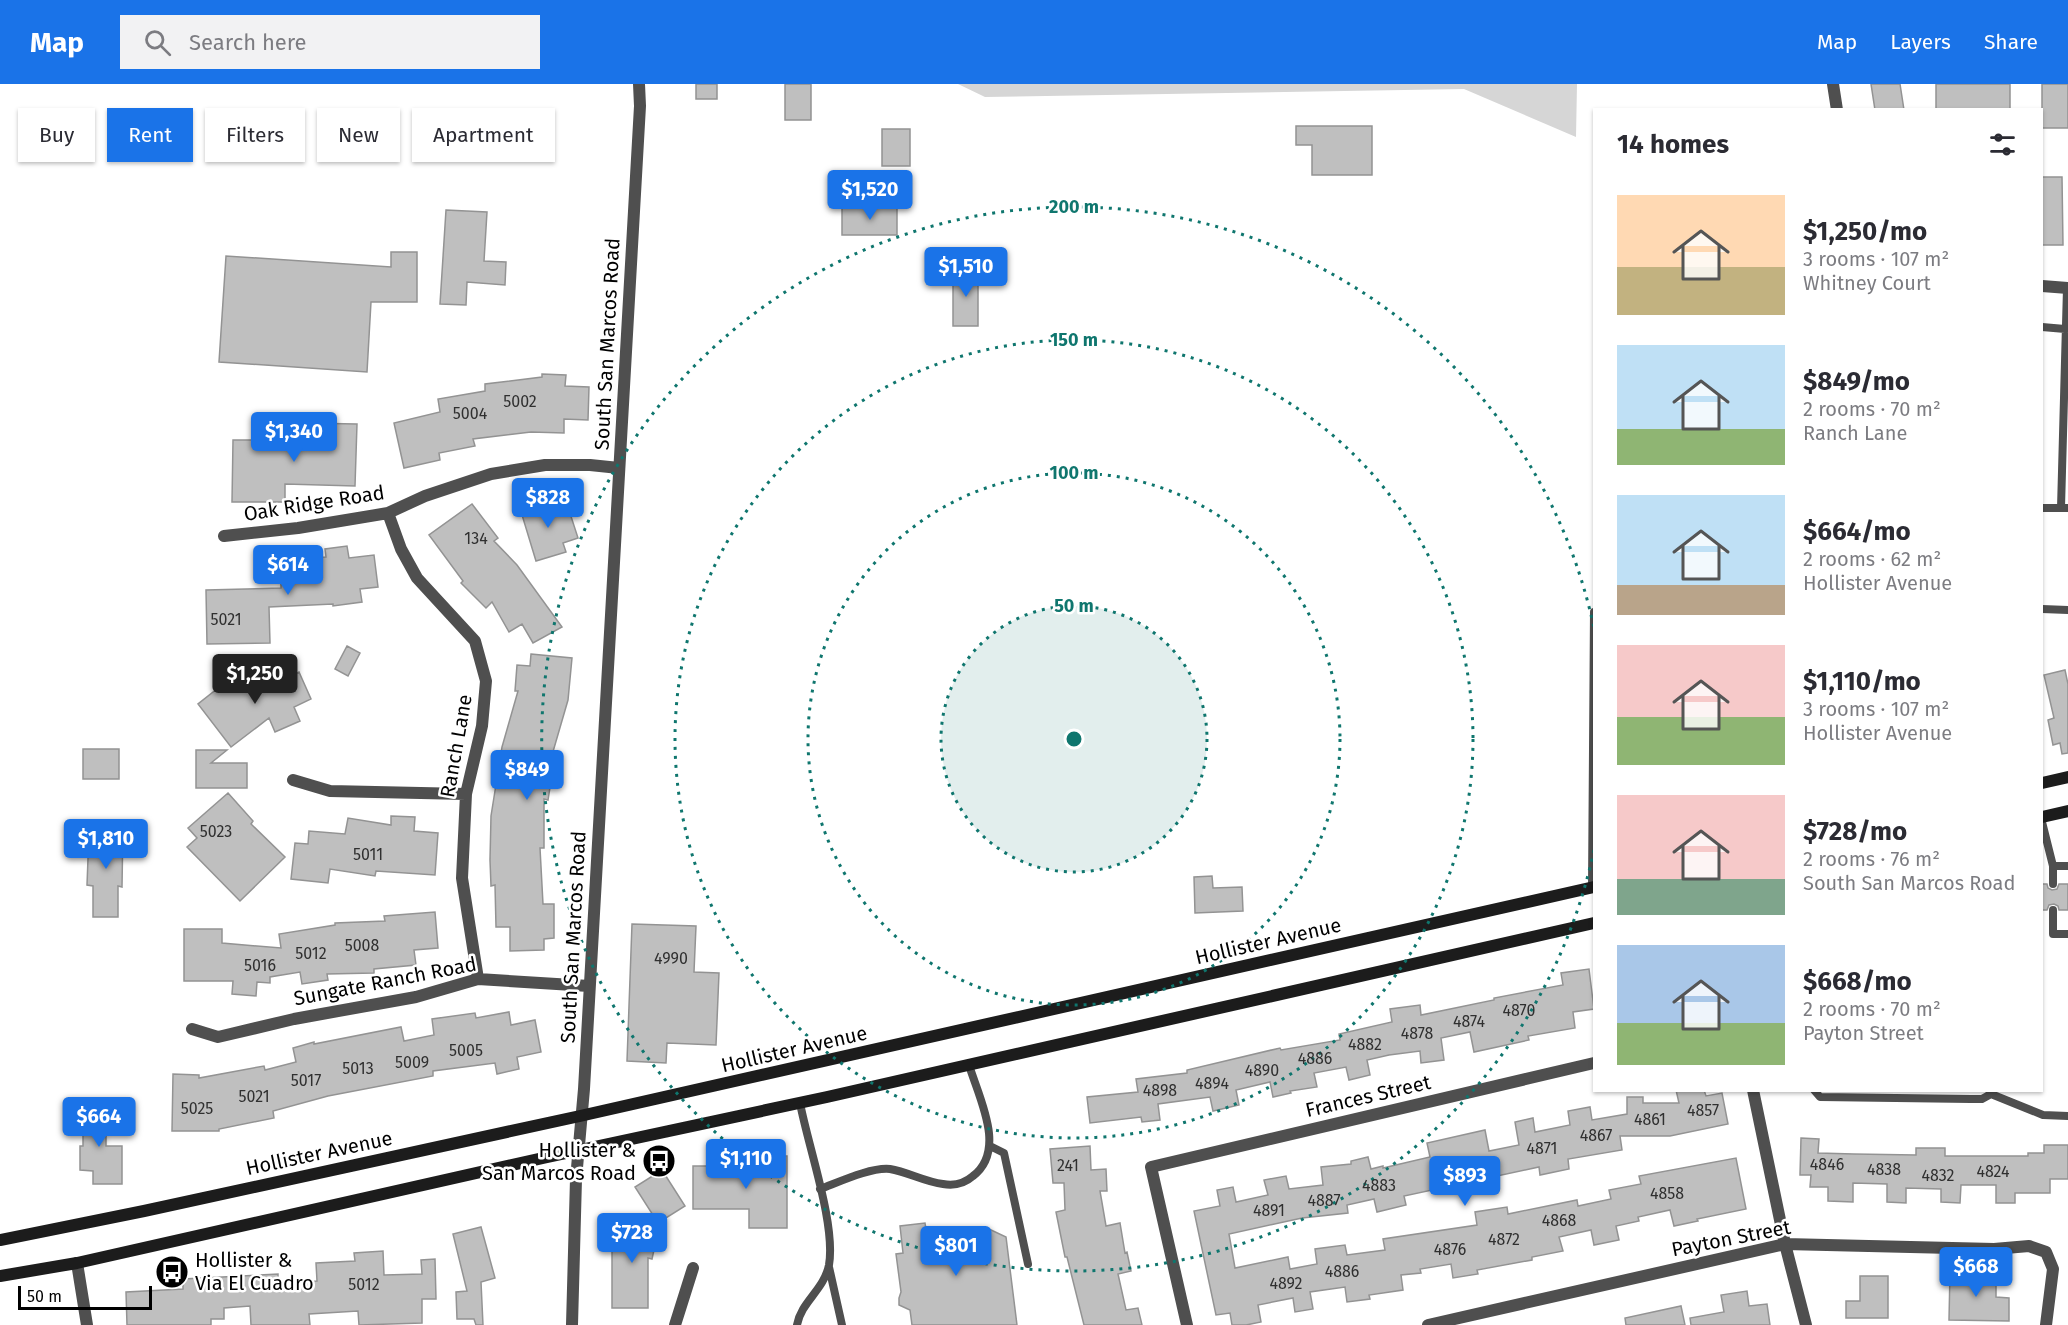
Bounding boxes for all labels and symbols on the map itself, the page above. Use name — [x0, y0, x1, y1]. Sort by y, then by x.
pin: $1,520 — [821, 170, 919, 221]
text: 200 m — [1049, 196, 1099, 218]
street label: South San Marcos Road — [589, 237, 625, 451]
pin: $1,510 — [917, 247, 1015, 298]
text: 150 m — [1050, 329, 1098, 351]
house number: 5002 — [503, 392, 537, 411]
house number: 5004 — [453, 404, 488, 423]
pin: $1,340 — [245, 412, 343, 463]
text: 100 m — [1050, 462, 1098, 484]
pin: $828 — [512, 478, 584, 529]
street label: Oak Ridge Road — [242, 480, 386, 526]
house number: 134 — [464, 529, 488, 548]
pin: $614 — [252, 545, 324, 596]
text: 50 m — [1054, 595, 1094, 617]
house number: 5021 — [210, 610, 242, 629]
pin: $1,250 — [206, 654, 304, 705]
street label: Ranch Lane — [435, 693, 477, 799]
centre of rings — [1064, 729, 1084, 749]
pin: $849 — [491, 750, 563, 801]
pin: $1,810 — [57, 819, 155, 870]
house number: 5023 — [200, 822, 232, 841]
street label: South San Marcos Road — [555, 830, 591, 1044]
house number: 5011 — [353, 845, 383, 864]
street label: Hollister Avenue — [1193, 913, 1343, 969]
house number: 5008 — [345, 936, 380, 955]
house number: 5012 — [295, 944, 327, 963]
house number: 4990 — [654, 949, 688, 968]
street label: Sungate Ranch Road — [292, 952, 478, 1010]
house number: 5016 — [244, 956, 276, 975]
house number: 4870 — [1503, 1001, 1536, 1020]
house number: 4874 — [1453, 1012, 1486, 1031]
street label: Hollister Avenue — [719, 1021, 869, 1077]
house number: 4878 — [1401, 1024, 1434, 1043]
house number: 4882 — [1348, 1035, 1382, 1054]
house number: 5005 — [449, 1041, 483, 1060]
house number: 4886 — [1298, 1049, 1332, 1068]
house number: 5009 — [395, 1053, 429, 1072]
house number: 5013 — [342, 1059, 374, 1078]
house number: 4890 — [1245, 1061, 1279, 1080]
street label: Frances Street — [1303, 1070, 1434, 1122]
house number: 5017 — [291, 1071, 321, 1090]
house number: 4894 — [1195, 1074, 1229, 1093]
house number: 4898 — [1143, 1081, 1177, 1100]
house number: 5021 — [238, 1087, 270, 1106]
pin: $664 — [63, 1097, 135, 1148]
house number: 5025 — [181, 1099, 213, 1118]
house number: 4857 — [1687, 1101, 1719, 1120]
house number: 4861 — [1634, 1110, 1666, 1129]
street label: Hollister Avenue — [244, 1126, 394, 1180]
house number: 4867 — [1580, 1126, 1612, 1145]
place label: Hollister & San Marcos Road — [482, 1138, 636, 1185]
pin: $1,110 — [697, 1139, 795, 1190]
house number: 4871 — [1527, 1139, 1557, 1158]
bus stop icon: Hollister & San Marcos Road — [641, 1143, 677, 1179]
house number: 4846 — [1810, 1155, 1844, 1174]
house number: 241 — [1057, 1156, 1079, 1175]
pin: $893 — [1429, 1156, 1501, 1207]
house number: 4838 — [1867, 1160, 1901, 1179]
house number: 4824 — [1976, 1162, 2010, 1181]
house number: 4832 — [1921, 1166, 1955, 1185]
house number: 4883 — [1362, 1176, 1396, 1195]
house number: 4858 — [1650, 1184, 1684, 1203]
house number: 4887 — [1307, 1191, 1341, 1210]
house number: 4891 — [1253, 1201, 1285, 1220]
house number: 4868 — [1542, 1211, 1577, 1230]
pin: $728 — [596, 1213, 668, 1264]
street label: Payton Street — [1669, 1215, 1793, 1261]
pin: $801 — [920, 1226, 992, 1277]
house number: 4872 — [1488, 1230, 1520, 1249]
house number: 4876 — [1434, 1240, 1466, 1259]
pin: $668 — [1940, 1247, 2012, 1298]
place label: Hollister & Via El Cuadro — [195, 1248, 314, 1295]
bus stop icon: Hollister & Via El Cuadro — [154, 1254, 190, 1290]
house number: 4886 — [1325, 1262, 1359, 1281]
house number: 4892 — [1269, 1274, 1303, 1293]
house number: 5012 — [348, 1275, 380, 1294]
scale bar — [18, 1283, 152, 1310]

